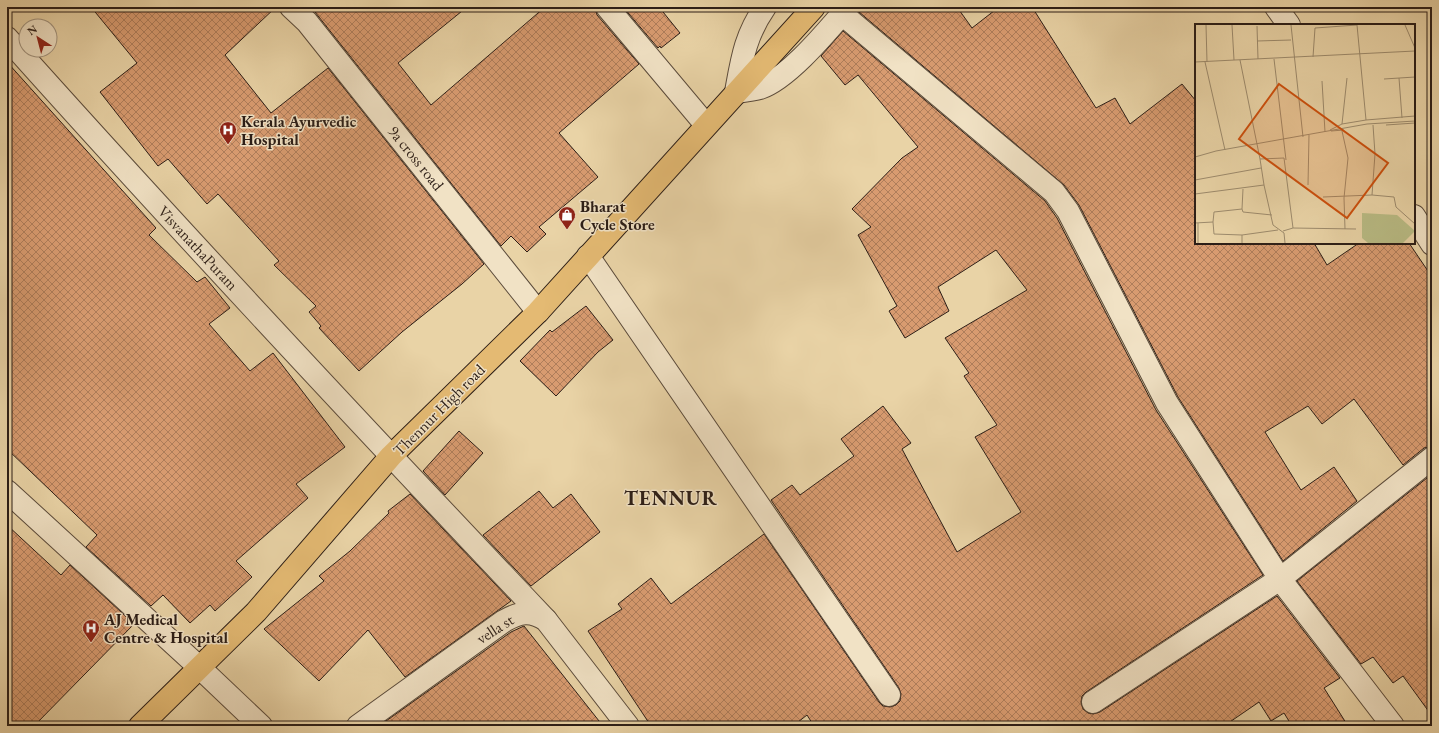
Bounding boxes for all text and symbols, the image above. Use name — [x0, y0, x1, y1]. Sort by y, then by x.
north arrow — [18, 18, 58, 58]
text: N — [24, 22, 40, 38]
inset map — [1195, 24, 1415, 244]
place label: Kerala Ayurvedic Hospital — [241, 111, 357, 150]
hospital icon: Kerala Ayurvedic Hospital — [218, 120, 238, 145]
street label: 9a cross road — [383, 121, 449, 196]
place label: Bharat Cycle Store — [580, 196, 655, 235]
street label: VisvanathaPuram — [153, 201, 243, 295]
shop icon: Bharat Cycle Store — [557, 205, 577, 230]
street label: Thennur High road — [389, 359, 490, 460]
district label: TENNUR — [624, 485, 718, 511]
place label: AJ Medical Centre & Hospital — [103, 609, 228, 648]
street label: vella st — [472, 609, 518, 649]
hospital icon: AJ Medical Centre & Hospital — [81, 618, 101, 643]

